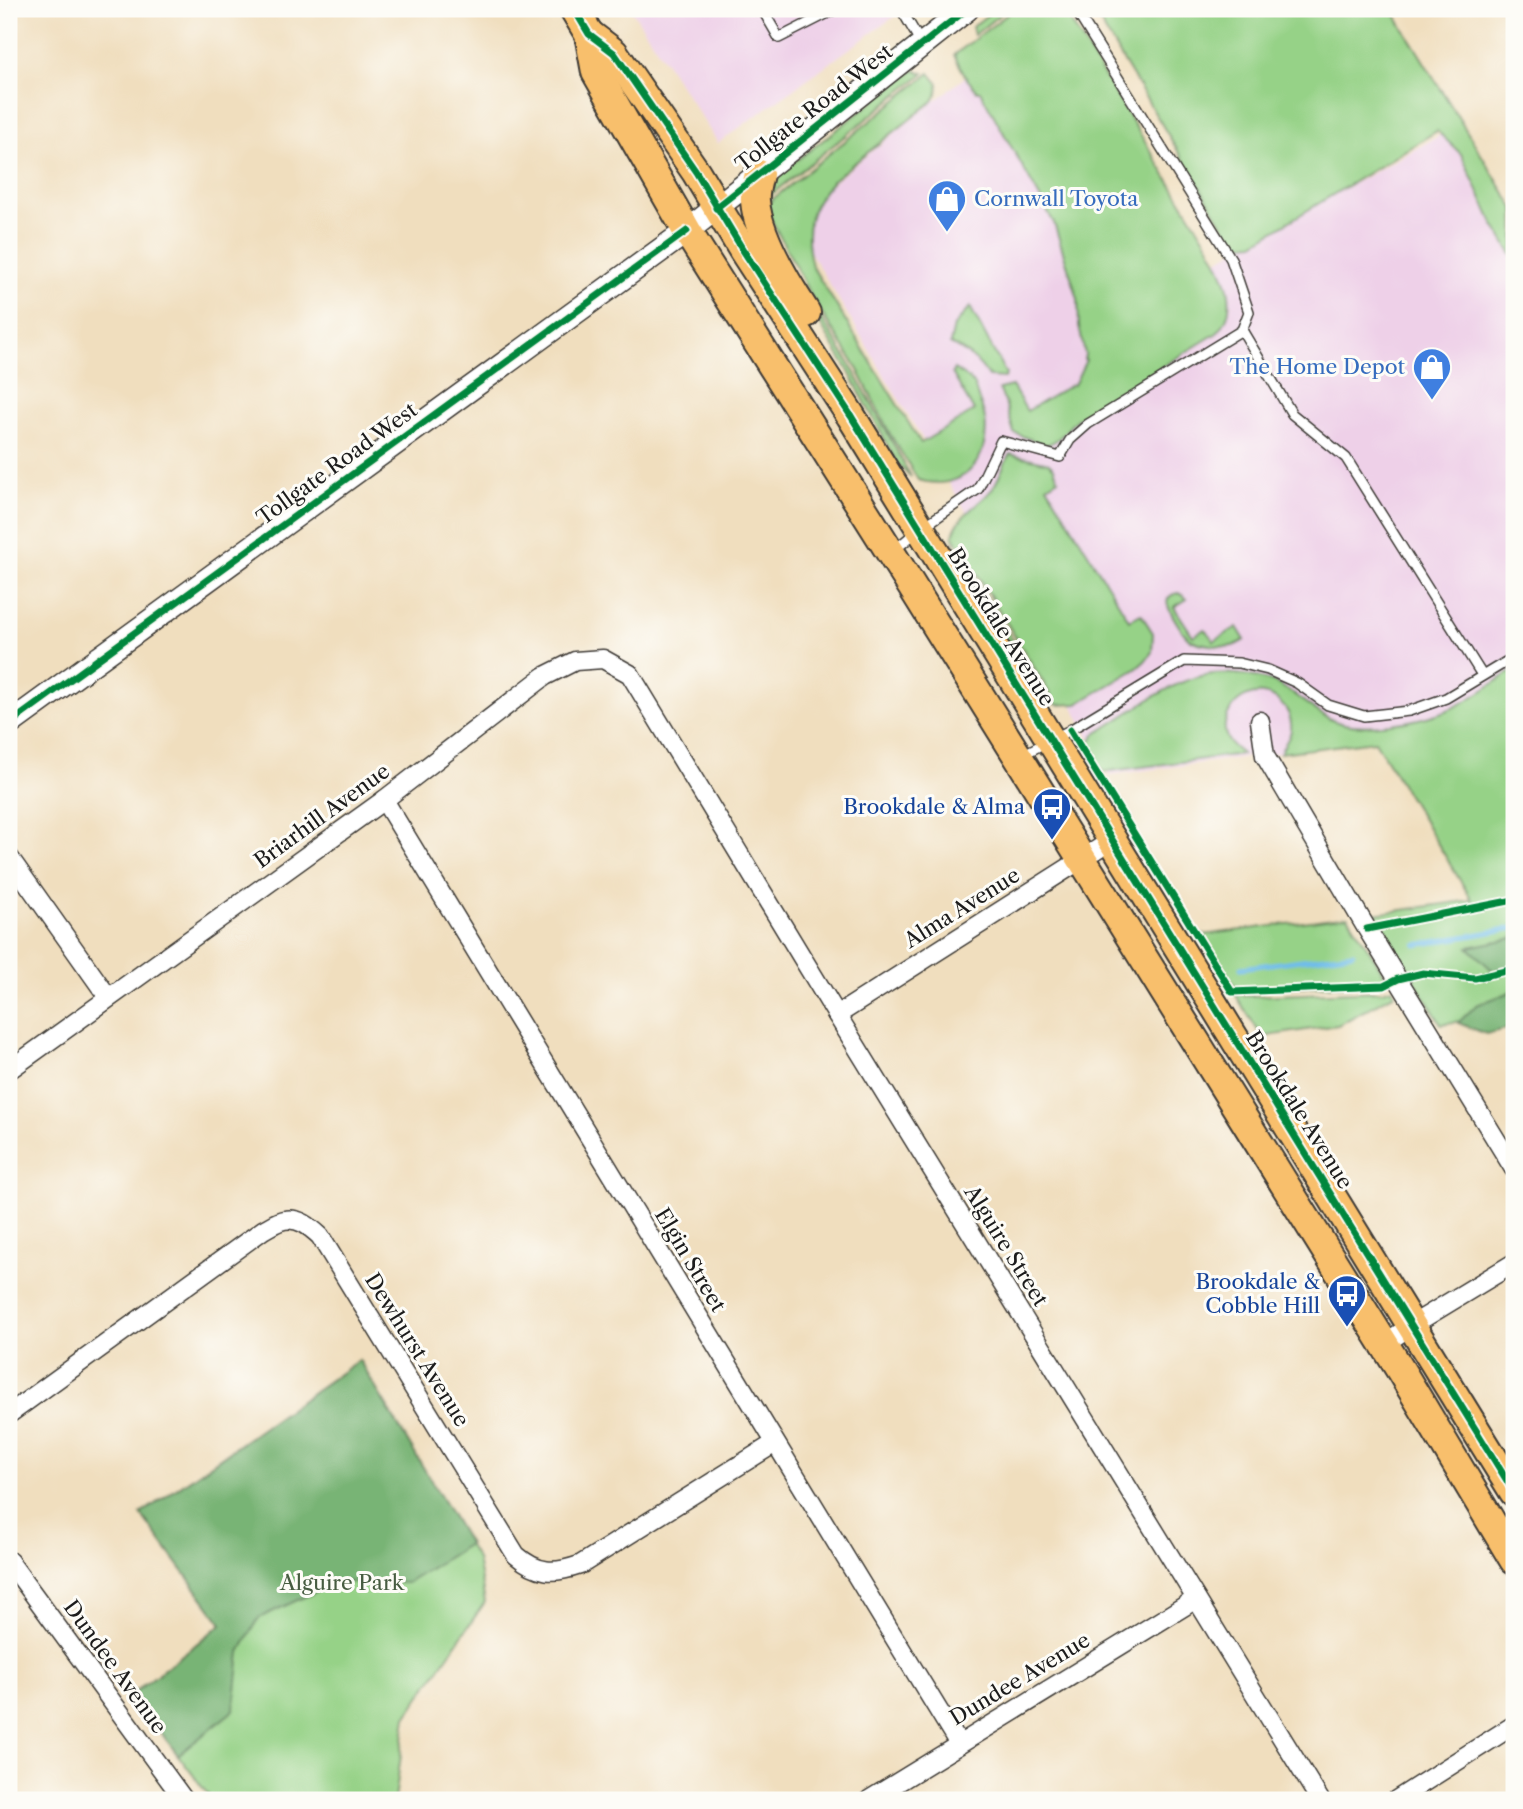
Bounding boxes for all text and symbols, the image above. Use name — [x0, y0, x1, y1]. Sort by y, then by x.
street label: Tollgate Road West — [730, 38, 898, 177]
shop icon: Cornwall Toyota — [926, 178, 968, 233]
place label: Cornwall Toyota — [974, 186, 1139, 211]
shop icon: The Home Depot — [1411, 346, 1453, 401]
place label: The Home Depot — [1229, 354, 1406, 379]
street label: Tollgate Road West — [252, 397, 422, 530]
street label: Brookdale Avenue — [943, 543, 1060, 710]
street label: Briarhill Avenue — [249, 758, 394, 873]
bus stop icon: Brookdale & Alma — [1031, 786, 1073, 841]
place label: Brookdale & Alma — [843, 794, 1026, 819]
street label: Alma Avenue — [898, 862, 1024, 954]
street label: Brookdale Avenue — [1241, 1026, 1358, 1193]
street label: Alguire Street — [959, 1180, 1054, 1311]
street label: Elgin Street — [650, 1203, 731, 1317]
street label: Dewhurst Avenue — [360, 1268, 475, 1431]
place label: Brookdale & Cobble Hill — [1195, 1269, 1320, 1318]
bus stop icon: Brookdale & Cobble Hill — [1326, 1273, 1368, 1328]
park label: Alguire Park — [279, 1570, 405, 1595]
street label: Dundee Avenue — [59, 1595, 172, 1738]
street label: Dundee Avenue — [945, 1627, 1094, 1730]

